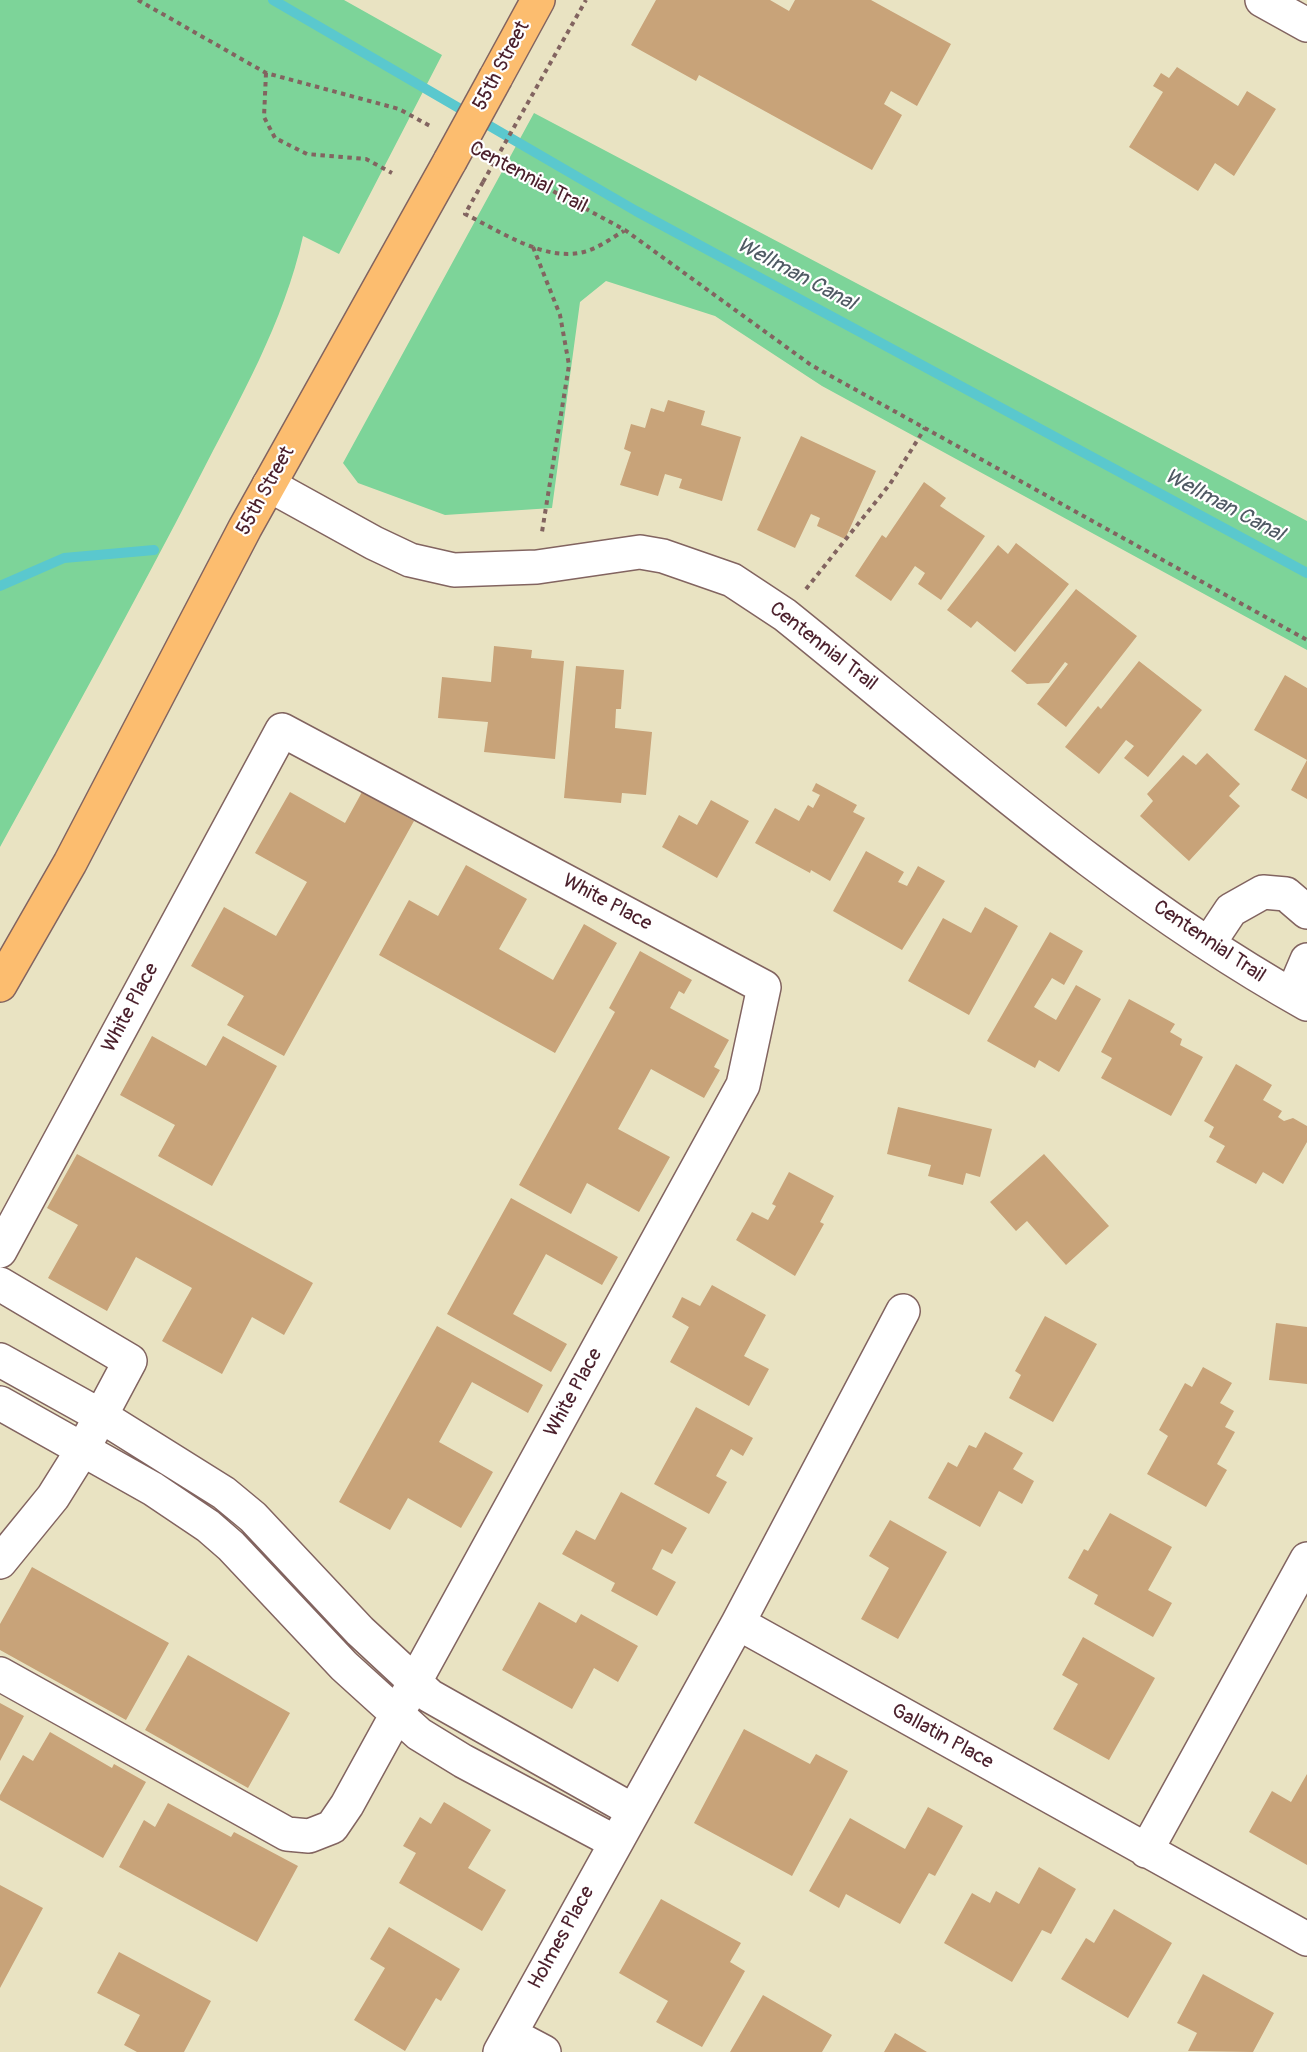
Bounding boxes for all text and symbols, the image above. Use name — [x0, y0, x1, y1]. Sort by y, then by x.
street label: 55th Street — [468, 17, 536, 115]
street label: Centennial Trail — [465, 137, 591, 219]
water label: Wellman Canal — [732, 233, 860, 317]
street label: 55th Street — [232, 442, 300, 540]
water label: Wellman Canal — [1160, 464, 1288, 548]
street label: Centennial Trail — [764, 597, 882, 697]
street label: White Place — [558, 869, 656, 937]
street label: Centennial Trail — [1148, 896, 1270, 988]
street label: White Place — [97, 959, 165, 1057]
street label: White Place — [540, 1345, 608, 1441]
street label: Gallatin Place — [887, 1699, 997, 1775]
street label: Holmes Place — [524, 1882, 600, 1994]

